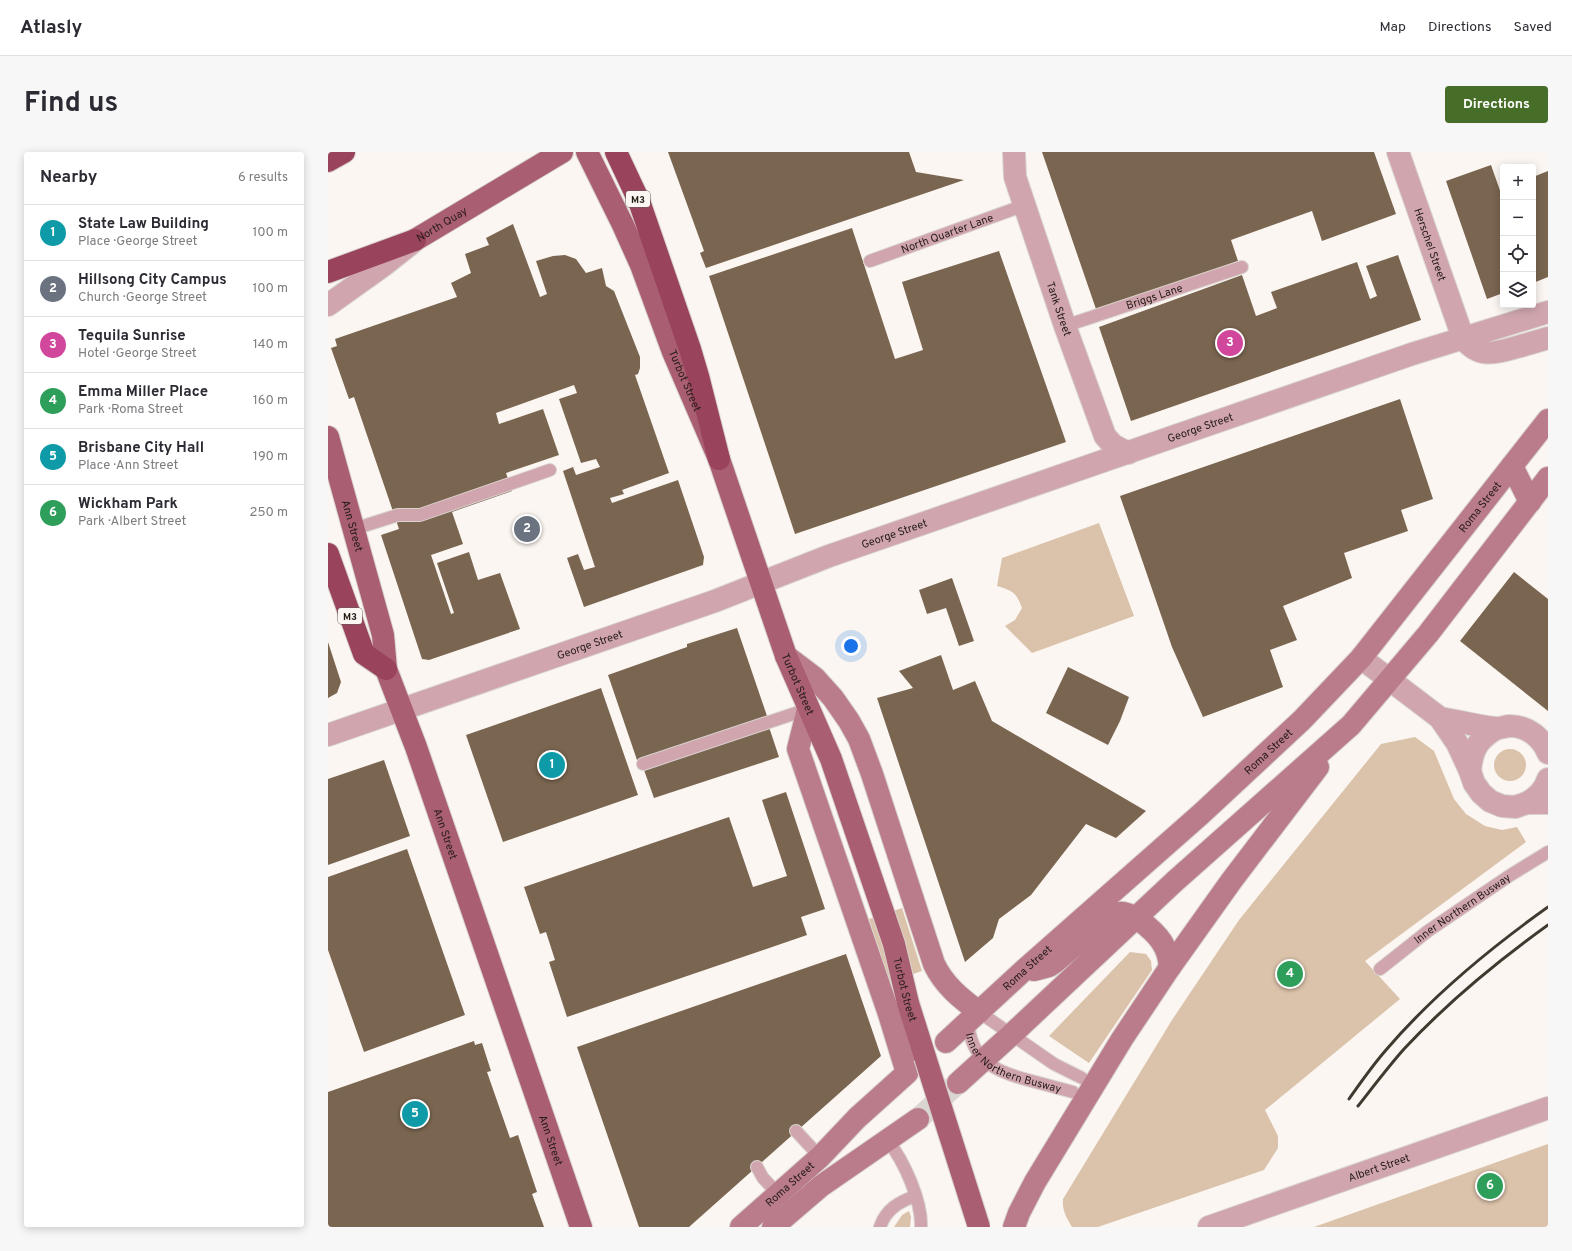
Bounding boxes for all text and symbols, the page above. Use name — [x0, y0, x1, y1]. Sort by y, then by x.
text: Atlasly — [20, 16, 82, 40]
text: Map — [1380, 19, 1406, 36]
text: Directions — [1428, 19, 1492, 36]
text: Saved — [1514, 19, 1552, 36]
text: Find us — [24, 86, 118, 122]
button: Directions — [1445, 86, 1548, 123]
map controls — [1500, 164, 1536, 308]
button: + — [1500, 164, 1536, 200]
text: Nearby — [40, 167, 97, 189]
text: 6 results — [238, 170, 288, 186]
road number: M3 — [626, 191, 650, 207]
button: − — [1500, 200, 1536, 236]
street label: North Quay — [414, 204, 470, 246]
street label: Herschel Street — [1410, 206, 1449, 283]
street label: North Quarter Lane — [899, 211, 996, 257]
text: State Law Building — [78, 215, 209, 234]
text: 1 — [50, 225, 56, 241]
text: 100 m — [252, 225, 288, 241]
text: Place · George Street — [78, 234, 198, 250]
button: locate — [1500, 236, 1536, 272]
text: Hillsong City Campus — [78, 271, 227, 290]
button: layers — [1500, 272, 1536, 308]
street label: Tank Street — [1043, 280, 1074, 338]
text: 2 — [49, 281, 57, 297]
text: 100 m — [252, 281, 288, 297]
street label: Briggs Lane — [1124, 281, 1185, 313]
text: Church · George Street — [78, 290, 207, 306]
text: Tequila Sunrise — [78, 327, 186, 346]
pin: 3 — [1217, 328, 1243, 358]
text: 3 — [49, 337, 57, 353]
text: 140 m — [253, 337, 288, 353]
text: Hotel · George Street — [78, 346, 197, 362]
street label: Turbot Street — [665, 348, 704, 414]
text: Emma Miller Place — [78, 383, 208, 402]
text: 4 — [49, 393, 57, 409]
text: 160 m — [253, 393, 288, 409]
text: Park · Roma Street — [78, 402, 183, 418]
street label: George Street — [1166, 410, 1235, 446]
text: Brisbane City Hall — [78, 439, 204, 458]
text: 5 — [49, 449, 57, 465]
text: 190 m — [253, 449, 288, 465]
text: Place · Ann Street — [78, 458, 178, 474]
street label: Roma Street — [1456, 479, 1505, 536]
text: Wickham Park — [78, 495, 178, 514]
street label: Ann Street — [338, 499, 365, 553]
text: 6 — [49, 505, 57, 521]
text: 250 m — [250, 505, 288, 521]
text: Park · Albert Street — [78, 514, 186, 530]
pin: 2 — [514, 514, 540, 544]
street label: George Street — [860, 517, 929, 552]
road number: M3 — [338, 608, 362, 624]
street label: George Street — [555, 627, 625, 663]
your location — [841, 636, 861, 656]
street label: Turbot Street — [778, 651, 817, 717]
street label: Roma Street — [1242, 726, 1296, 778]
pin: 1 — [539, 750, 565, 780]
street label: Ann Street — [430, 807, 460, 861]
street label: Inner Northern Busway — [1411, 871, 1514, 947]
street label: Roma Street — [1000, 943, 1055, 994]
street label: Turbot Street — [889, 956, 919, 1024]
pin: 4 — [1277, 959, 1303, 989]
street label: Inner Northern Busway — [962, 1031, 1063, 1097]
pin: 5 — [402, 1099, 428, 1129]
street label: Ann Street — [535, 1113, 565, 1168]
street label: Albert Street — [1347, 1151, 1412, 1186]
street label: Roma Street — [763, 1159, 818, 1210]
pin: 6 — [1477, 1171, 1503, 1201]

